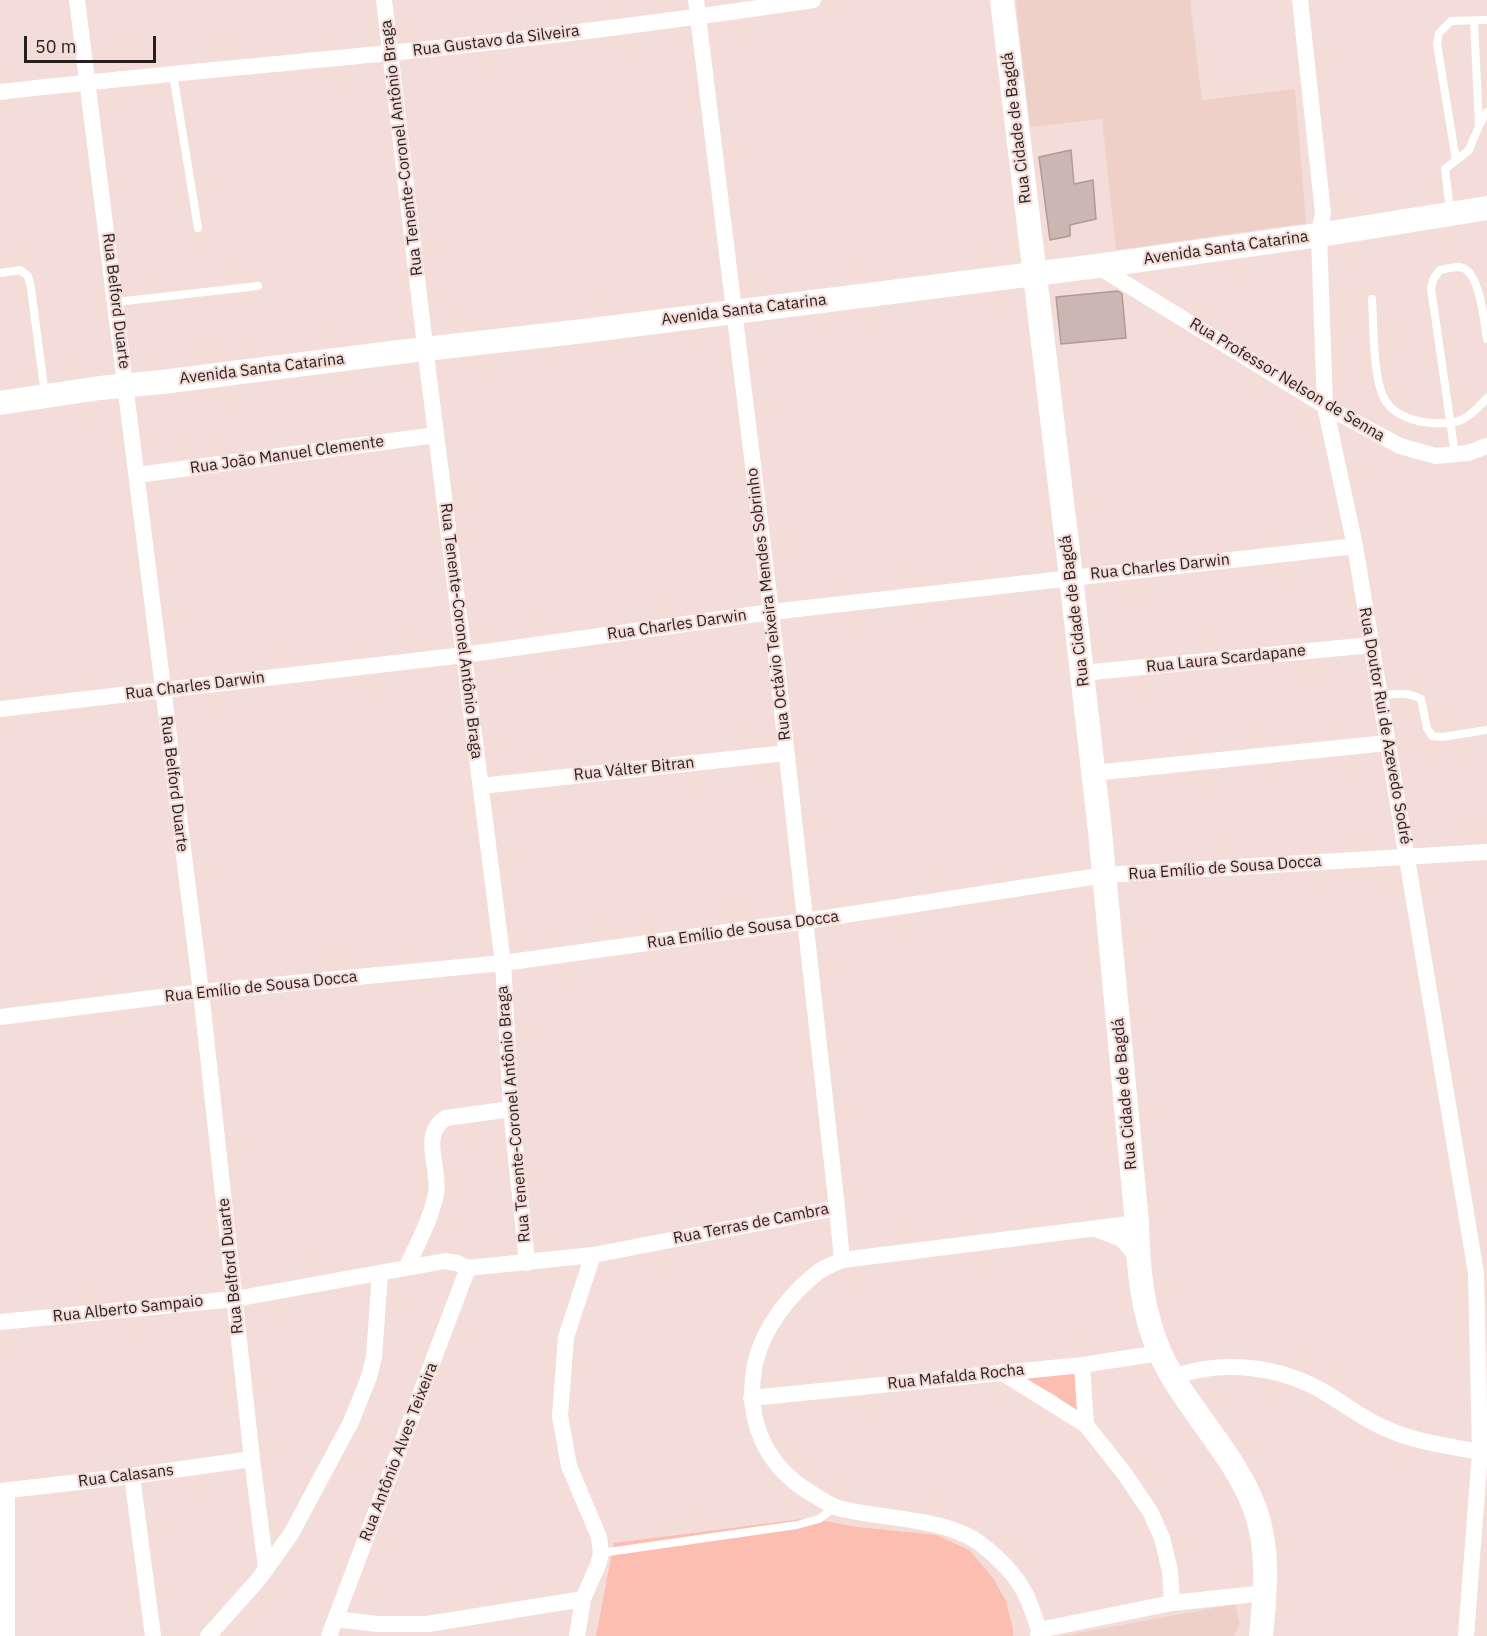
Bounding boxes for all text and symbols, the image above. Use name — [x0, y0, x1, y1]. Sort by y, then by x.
street label: Rua Tenente-Coronel Antônio Braga — [377, 19, 427, 277]
street label: Rua Gustavo da Silveira — [411, 21, 581, 61]
scale bar — [27, 24, 159, 62]
text: 50 m — [35, 35, 77, 58]
street label: Rua Cidade de Bagdá — [998, 51, 1036, 205]
street label: Avenida Santa Catarina — [1142, 227, 1310, 269]
street label: Rua Belford Duarte — [98, 232, 134, 370]
street label: Avenida Santa Catarina — [660, 290, 828, 330]
street label: Rua Professor Nelson de Senna — [1186, 314, 1388, 446]
street label: Avenida Santa Catarina — [178, 349, 346, 389]
street label: Rua João Manuel Clemente — [189, 432, 385, 478]
street label: Rua Octávio Teixeira Mendes Sobrinho — [743, 467, 795, 741]
street label: Rua Tenente-Coronel Antônio Braga — [436, 502, 486, 760]
street label: Rua Cidade de Bagdá — [1056, 534, 1094, 688]
street label: Rua Charles Darwin — [1089, 550, 1231, 584]
street label: Rua Charles Darwin — [606, 606, 748, 644]
street label: Rua Doutor Rui de Azevedo Sodré — [1355, 606, 1415, 846]
street label: Rua Laura Scardapane — [1145, 641, 1307, 677]
street label: Rua Charles Darwin — [124, 668, 266, 704]
street label: Rua Belford Duarte — [156, 715, 192, 853]
street label: Rua Válter Bitran — [573, 753, 695, 785]
street label: Rua Emílio de Sousa Docca — [1128, 852, 1322, 884]
street label: Rua Emílio de Sousa Docca — [646, 907, 840, 953]
street label: Rua Emílio de Sousa Docca — [164, 967, 358, 1007]
street label: Rua Tenente-Coronel Antônio Braga — [493, 985, 535, 1243]
street label: Rua Cidade de Bagdá — [1109, 1017, 1141, 1171]
street label: Rua Belford Duarte — [214, 1197, 248, 1335]
street label: Rua Terras de Cambra — [671, 1199, 831, 1249]
street label: Rua Alberto Sampaio — [52, 1292, 204, 1326]
street label: Rua Antônio Alves Teixeira — [356, 1360, 442, 1544]
street label: Rua Mafalda Rocha — [887, 1360, 1025, 1394]
street label: Rua Calasans — [77, 1461, 175, 1491]

